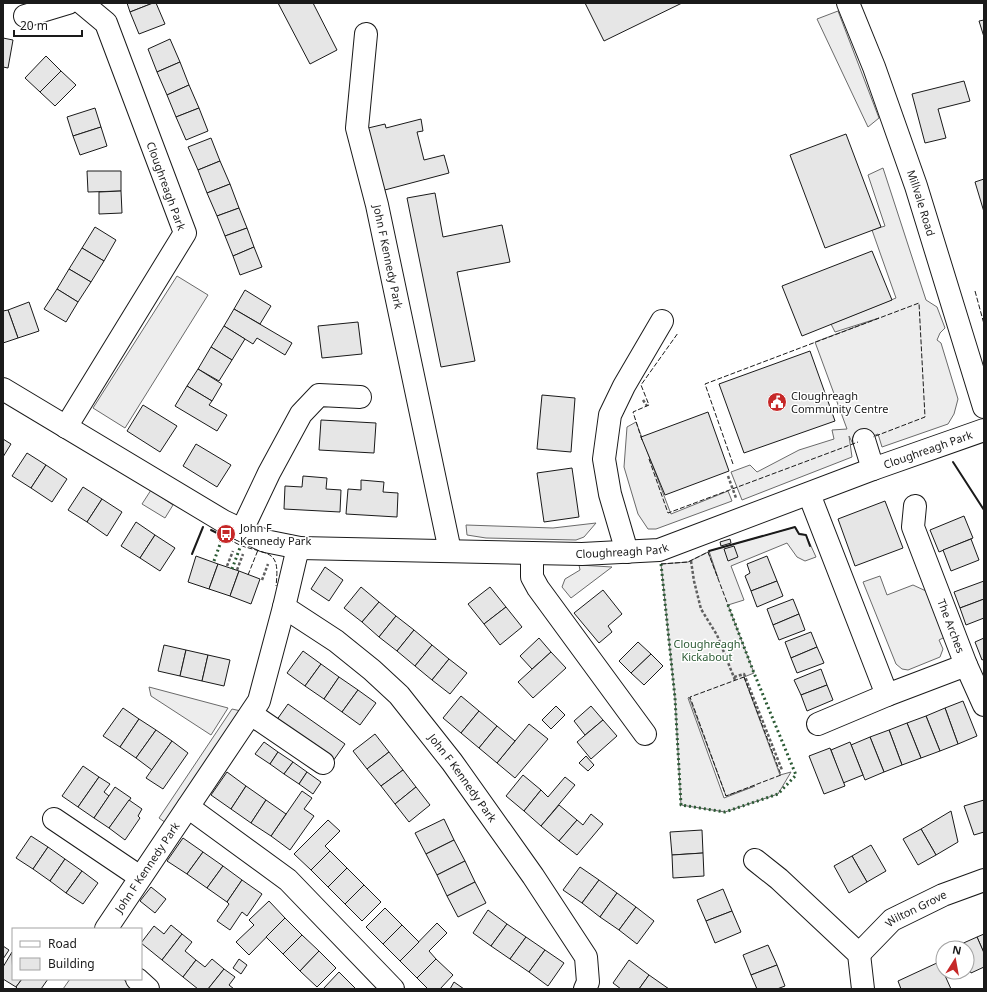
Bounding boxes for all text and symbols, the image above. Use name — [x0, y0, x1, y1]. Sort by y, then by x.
scale bar — [14, 12, 82, 38]
text: 20 m — [20, 17, 48, 34]
street label: Cloughreagh Park — [143, 139, 189, 232]
street label: Millvale Road — [904, 168, 939, 238]
street label: John F Kennedy Park — [370, 202, 407, 310]
place label: Cloughreagh Community Centre — [791, 388, 889, 416]
public building icon: Cloughreagh Community Centre — [766, 391, 788, 413]
street label: Cloughreagh Park — [881, 427, 974, 472]
place label: John F Kennedy Park — [239, 520, 311, 548]
bus stop icon: John F Kennedy Park — [215, 523, 237, 545]
street label: Cloughreagh Park — [575, 539, 671, 561]
street label: The Arches — [934, 597, 969, 655]
park label: Cloughreagh Kickabout — [673, 636, 741, 664]
street label: John F Kennedy Park — [425, 730, 500, 825]
street label: John F Kennedy Park — [110, 819, 183, 916]
street label: Wilton Grove — [882, 886, 948, 930]
legend — [12, 928, 142, 980]
text: Road — [48, 935, 77, 952]
north arrow — [935, 940, 975, 980]
text: N — [951, 941, 963, 958]
text: Building — [48, 955, 95, 972]

